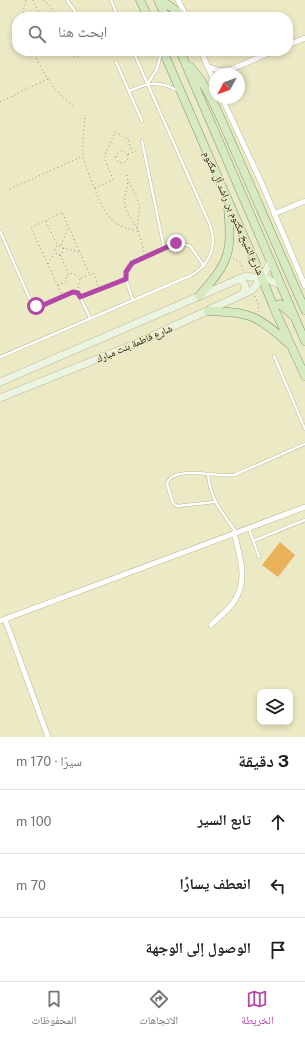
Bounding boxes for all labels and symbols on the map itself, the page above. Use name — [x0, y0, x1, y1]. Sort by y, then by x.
north arrow — [209, 68, 245, 104]
street label: شارع الشيخ مكتوم بن راشد آل مكتوم — [199, 149, 267, 278]
route end — [167, 234, 185, 252]
route start — [27, 297, 45, 315]
street label: شارع فاطمة بنت مبارك — [94, 321, 175, 365]

